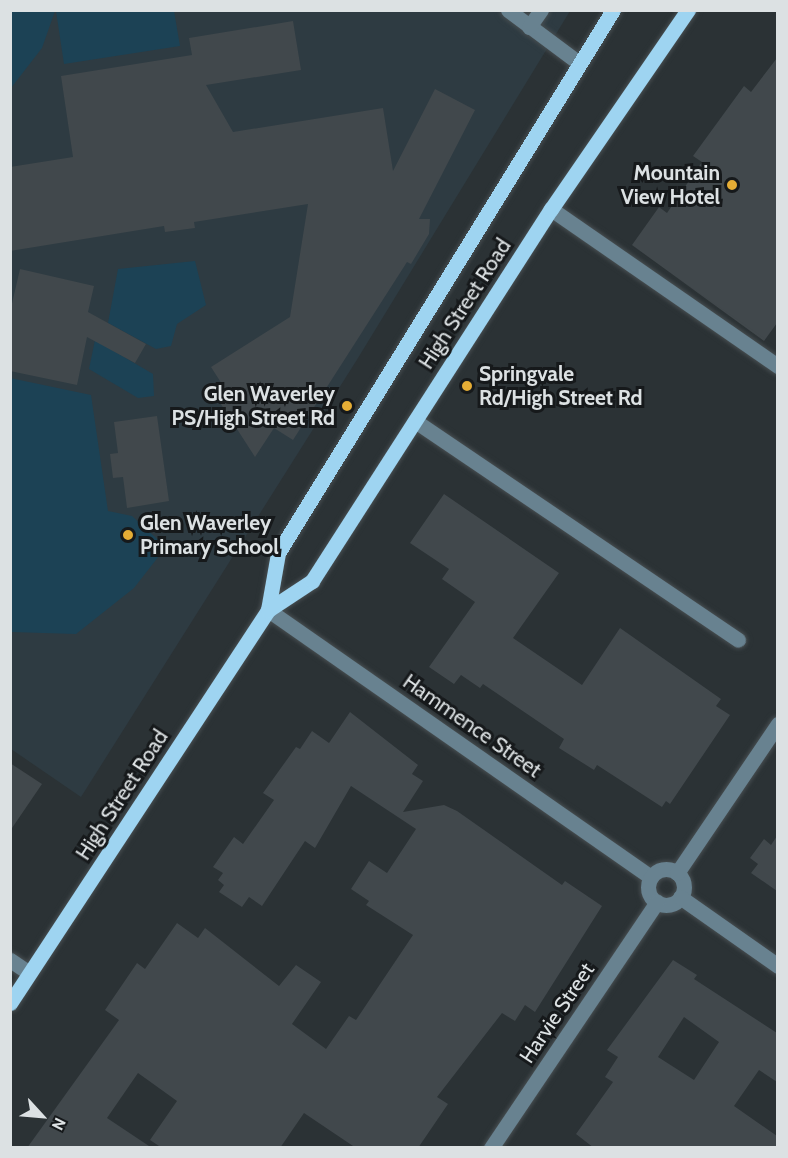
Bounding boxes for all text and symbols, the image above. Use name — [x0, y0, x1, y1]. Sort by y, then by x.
place label: Mountain View Hotel — [621, 160, 720, 210]
marker: Mountain View Hotel — [725, 178, 739, 192]
street label: High Street Road — [414, 234, 516, 374]
place label: Springvale Rd/High Street Rd — [479, 361, 642, 411]
marker: Springvale Rd/High Street Rd — [460, 379, 474, 393]
place label: Glen Waverley PS/High Street Rd — [172, 381, 335, 431]
marker: Glen Waverley PS/High Street Rd — [340, 399, 354, 413]
place label: Glen Waverley Primary School — [140, 510, 279, 560]
marker: Glen Waverley Primary School — [121, 528, 135, 542]
street label: Hammence Street — [398, 669, 546, 783]
street label: High Street Road — [71, 725, 173, 865]
street label: Harvie Street — [514, 958, 600, 1068]
north arrow — [12, 1086, 72, 1146]
text: N — [48, 1115, 70, 1133]

